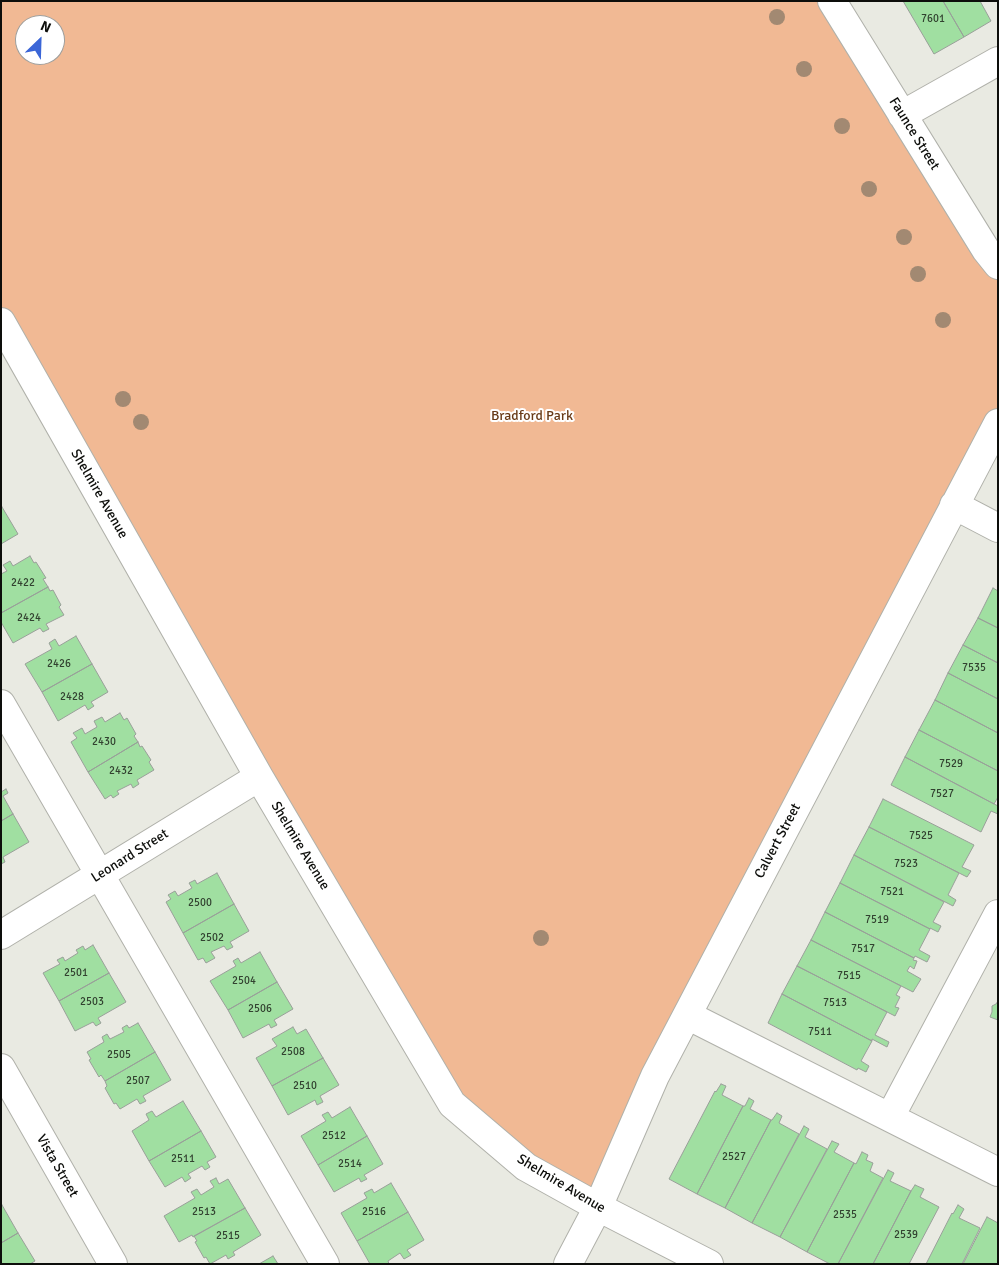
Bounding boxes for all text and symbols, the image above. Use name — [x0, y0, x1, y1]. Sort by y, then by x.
house number: 7601 — [921, 12, 945, 26]
north arrow — [15, 15, 65, 65]
text: N — [38, 17, 54, 37]
street label: Faunce Street — [885, 95, 943, 173]
park label: Bradford Park — [491, 408, 573, 424]
street label: Shelmire Avenue — [67, 446, 131, 542]
house number: 2422 — [11, 576, 35, 590]
house number: 2424 — [17, 611, 41, 625]
house number: 2426 — [47, 657, 71, 671]
house number: 7535 — [962, 661, 986, 675]
house number: 2428 — [60, 690, 84, 704]
house number: 2430 — [92, 735, 116, 749]
house number: 7529 — [939, 757, 963, 771]
house number: 2432 — [109, 764, 133, 778]
house number: 7527 — [930, 787, 954, 801]
street label: Shelmire Avenue — [267, 799, 333, 893]
street label: Calvert Street — [751, 801, 805, 881]
street label: Leonard Street — [88, 826, 172, 886]
house number: 7525 — [909, 829, 933, 843]
house number: 7523 — [894, 857, 918, 871]
house number: 7521 — [880, 885, 904, 899]
house number: 2500 — [188, 896, 212, 910]
house number: 7519 — [865, 913, 889, 927]
house number: 2502 — [200, 931, 224, 945]
house number: 7517 — [851, 942, 875, 956]
house number: 2501 — [64, 966, 88, 980]
house number: 7515 — [837, 969, 861, 983]
house number: 2504 — [232, 974, 256, 988]
house number: 2503 — [80, 995, 104, 1009]
house number: 7513 — [823, 996, 847, 1010]
house number: 2506 — [248, 1002, 272, 1016]
house number: 7511 — [808, 1025, 832, 1039]
house number: 2508 — [281, 1045, 305, 1059]
house number: 2505 — [107, 1048, 131, 1062]
house number: 2507 — [126, 1074, 150, 1088]
house number: 2510 — [293, 1079, 317, 1093]
house number: 2512 — [322, 1129, 346, 1143]
street label: Vista Street — [32, 1132, 82, 1200]
house number: 2527 — [722, 1150, 746, 1164]
street label: Shelmire Avenue — [514, 1151, 608, 1217]
house number: 2511 — [171, 1152, 195, 1166]
house number: 2514 — [338, 1157, 362, 1171]
house number: 2513 — [192, 1205, 216, 1219]
house number: 2516 — [362, 1205, 386, 1219]
house number: 2535 — [833, 1208, 857, 1222]
house number: 2539 — [894, 1228, 918, 1242]
house number: 2515 — [216, 1229, 240, 1243]

